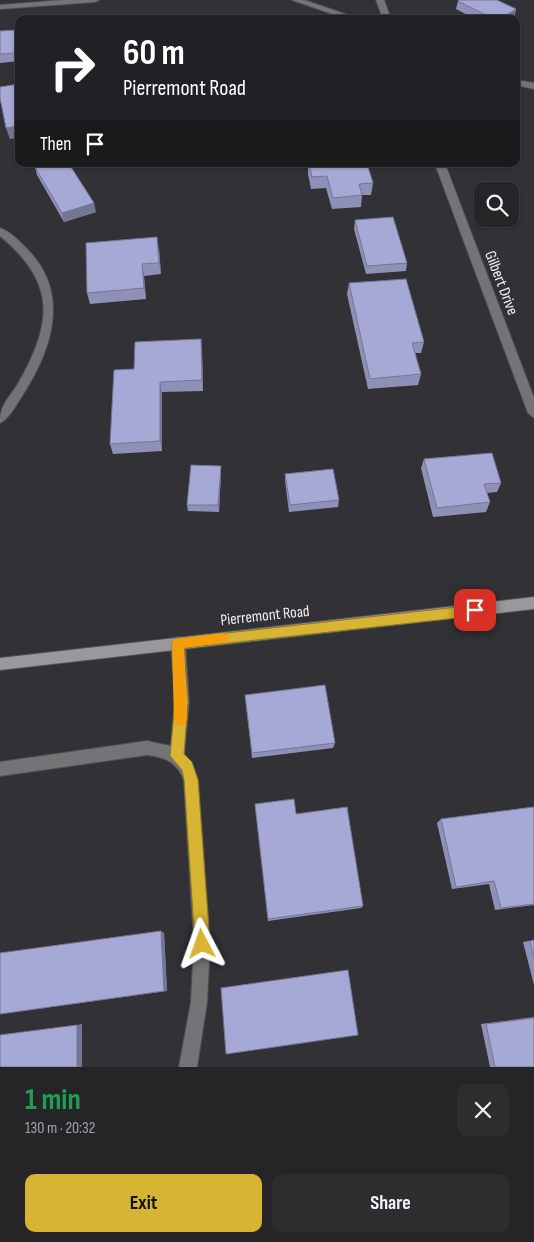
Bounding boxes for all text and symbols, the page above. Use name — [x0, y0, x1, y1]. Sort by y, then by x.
text: 60 m — [123, 32, 185, 75]
icon: right — [40, 35, 105, 100]
text: Pierremont Road — [123, 75, 246, 102]
icon: arrive — [81, 130, 109, 158]
text: Then — [40, 133, 71, 156]
map controls — [474, 182, 519, 227]
button: search — [474, 182, 519, 227]
street label: Gilbert Drive — [480, 248, 522, 318]
pin — [454, 589, 496, 631]
icon: arrive — [461, 596, 489, 624]
street label: Pierremont Road — [220, 602, 310, 630]
position arrow — [175, 917, 227, 969]
text: 1 min — [25, 1082, 81, 1118]
button: close — [457, 1084, 509, 1136]
text: 130 m · 20:32 — [25, 1119, 95, 1138]
button: Exit — [25, 1174, 262, 1232]
button: Share — [272, 1174, 509, 1232]

